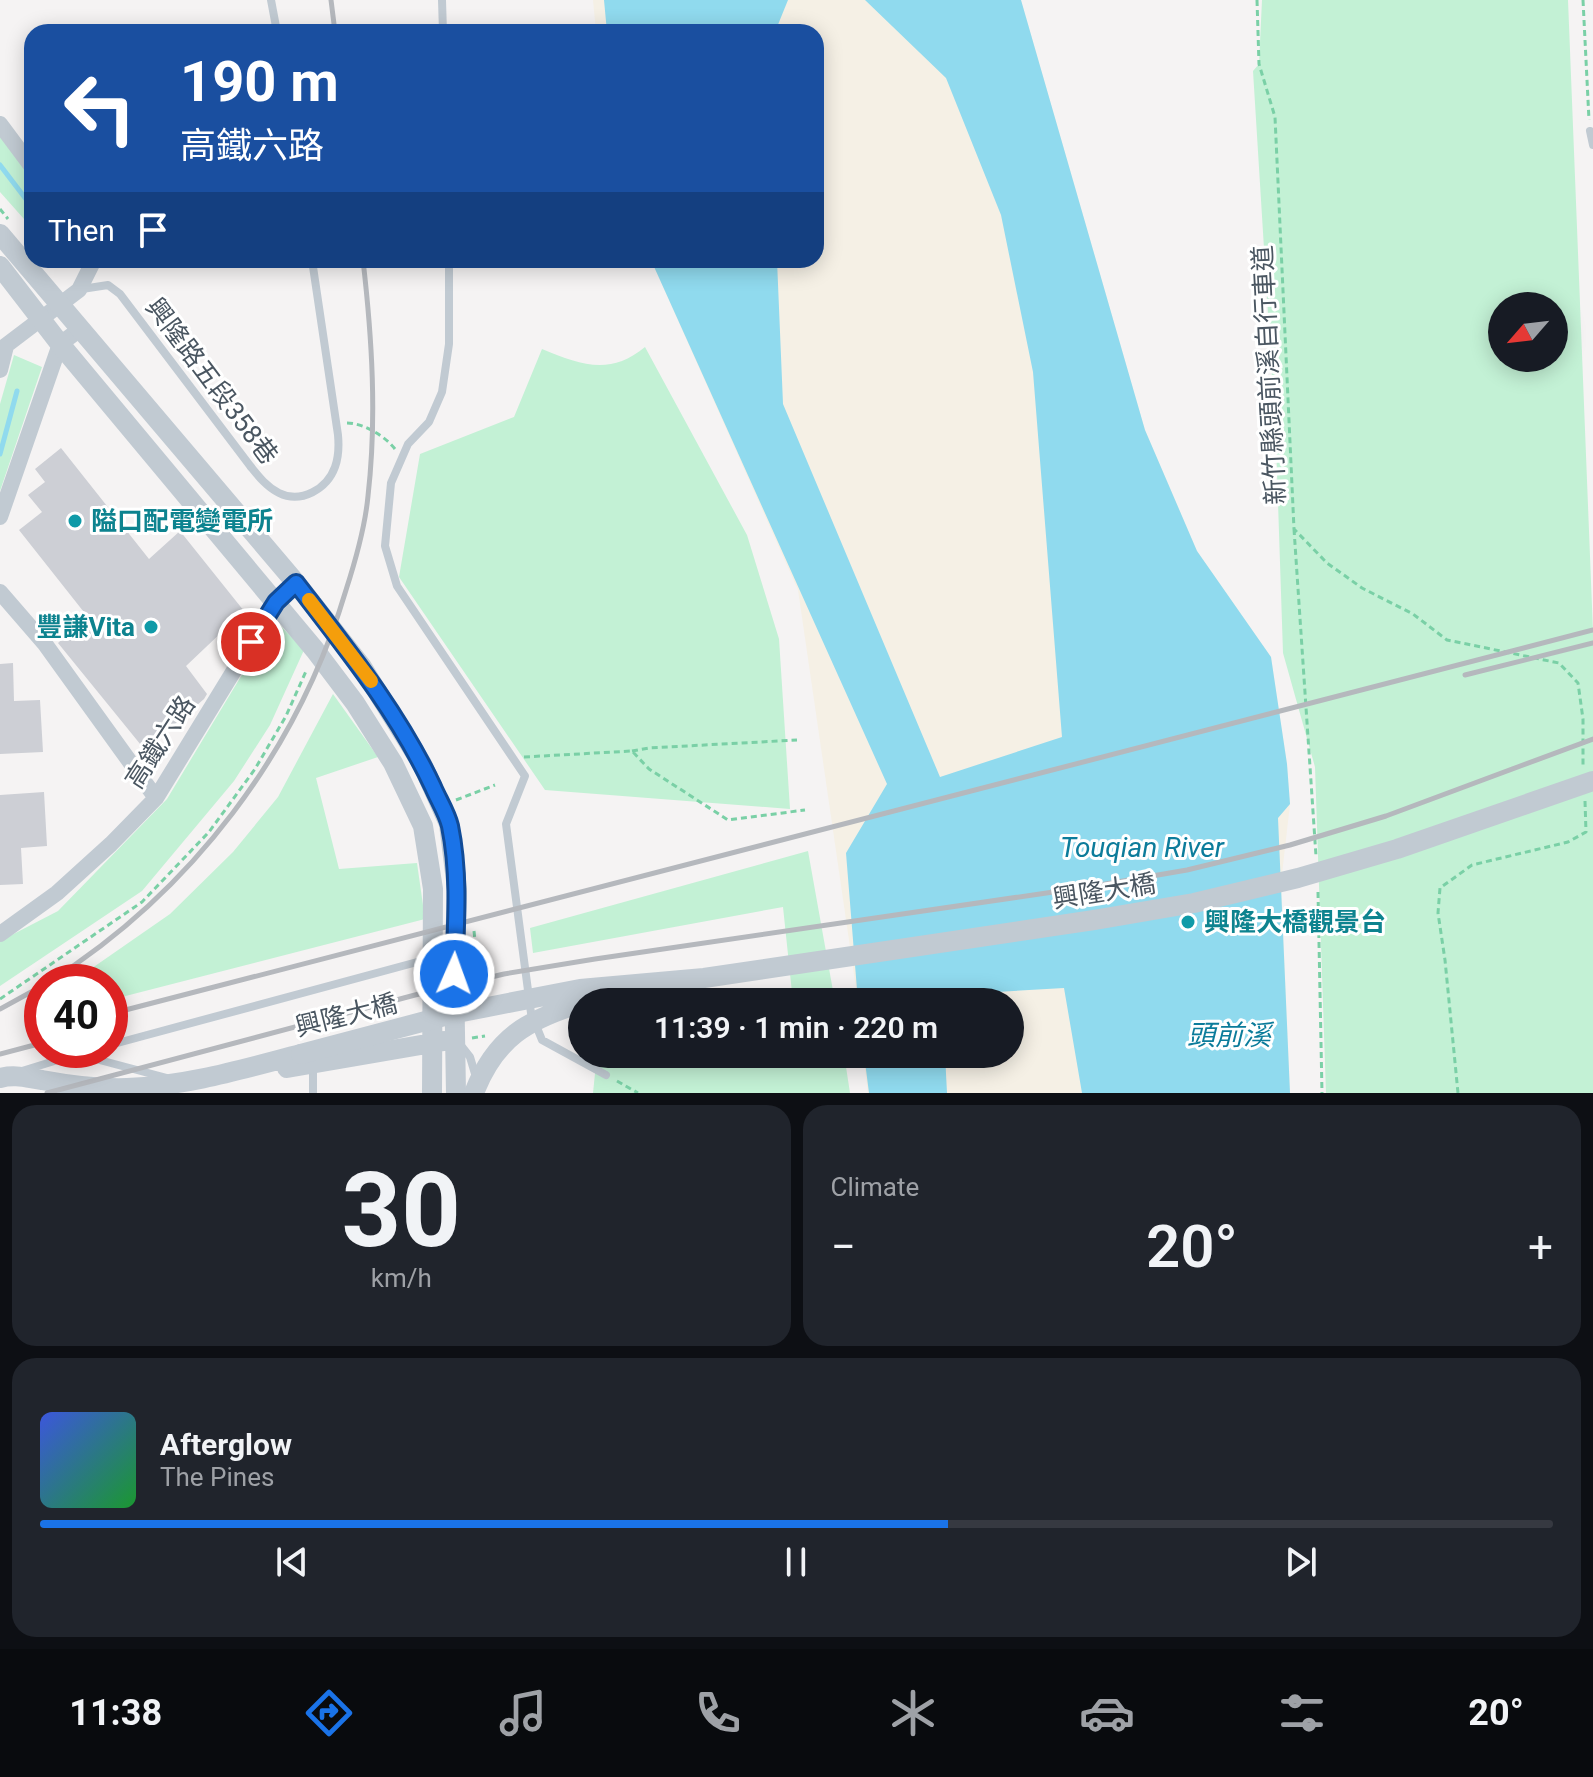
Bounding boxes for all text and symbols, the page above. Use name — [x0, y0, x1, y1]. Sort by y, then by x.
text: 190 m — [180, 49, 339, 115]
icon: left — [48, 56, 152, 160]
text: 高鐵六路 — [180, 125, 324, 167]
icon: arrive — [131, 208, 175, 252]
text: Then — [48, 213, 115, 248]
street label: 新竹縣頭前溪自行車道 — [1247, 244, 1291, 506]
street label: 興隆路五段358巷 — [140, 292, 284, 470]
north arrow — [1488, 292, 1568, 372]
map controls — [1488, 292, 1568, 372]
place label: 隘口配電變電所 — [91, 506, 273, 536]
marker: 隘口配電變電所 — [66, 512, 84, 530]
pin — [217, 608, 285, 676]
place label: 豐謙Vita — [36, 612, 135, 642]
marker: 豐謙Vita — [142, 618, 160, 636]
icon: arrive — [229, 620, 273, 664]
street label: 高鐵六路 — [119, 690, 201, 794]
water label: Touqian River — [1060, 831, 1225, 864]
street label: 興隆大橋 — [1050, 868, 1158, 914]
place label: 興隆大橋觀景台 — [1204, 907, 1386, 937]
marker: 興隆大橋觀景台 — [1179, 913, 1197, 931]
position arrow — [412, 932, 496, 1016]
speed limit sign: 40 — [24, 964, 128, 1068]
street label: 興隆大橋 — [292, 988, 400, 1042]
text: 11:39 · 1 min · 220 m — [654, 1010, 938, 1045]
water label: 頭前溪 — [1187, 1019, 1275, 1052]
text: 30 — [342, 1150, 461, 1271]
text: Climate — [831, 1172, 919, 1202]
text: 20° — [1146, 1211, 1238, 1282]
text: − — [831, 1221, 856, 1273]
text: + — [1528, 1221, 1553, 1273]
text: km/h — [371, 1263, 432, 1293]
text: Afterglow — [160, 1427, 292, 1462]
text: The Pines — [160, 1462, 274, 1492]
icon: previous — [270, 1540, 314, 1584]
icon: pause — [774, 1540, 818, 1584]
icon: next — [1279, 1540, 1323, 1584]
icon: directions — [301, 1685, 357, 1741]
icon: music — [495, 1685, 551, 1741]
icon: phone — [690, 1685, 746, 1741]
icon: climate — [885, 1685, 941, 1741]
icon: car — [1079, 1685, 1135, 1741]
icon: filters — [1274, 1685, 1330, 1741]
text: 11:38 — [69, 1692, 162, 1734]
text: 20° — [1468, 1692, 1524, 1734]

